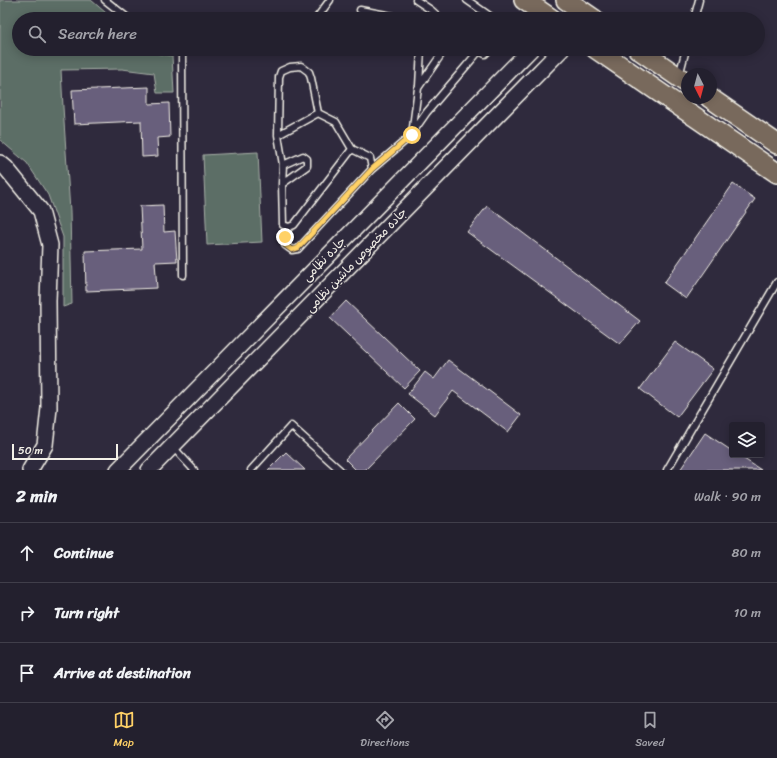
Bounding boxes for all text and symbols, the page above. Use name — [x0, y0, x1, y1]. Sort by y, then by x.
search box — [12, 12, 765, 56]
text: Search here — [58, 21, 137, 47]
icon: search — [26, 23, 48, 45]
north arrow — [681, 68, 717, 104]
route start — [403, 126, 421, 144]
street label: جاده مخصوص ماشین نظامی — [300, 202, 412, 318]
route end — [276, 228, 294, 246]
street label: جاده نظامی — [297, 231, 351, 287]
map controls — [729, 422, 765, 458]
button: layers — [729, 422, 765, 458]
text: 50 m — [18, 441, 43, 460]
scale bar — [12, 442, 118, 461]
text: 2 min — [16, 481, 57, 511]
text: Walk · 90 m — [694, 485, 761, 508]
text: Continue — [54, 540, 114, 566]
text: 80 m — [732, 541, 761, 564]
icon: ahead — [16, 542, 38, 564]
text: Turn right — [54, 600, 119, 626]
text: 10 m — [734, 601, 761, 624]
icon: right — [16, 602, 38, 624]
text: Arrive at destination — [54, 660, 191, 686]
icon: arrive — [16, 662, 38, 684]
tab: Map — [113, 709, 135, 752]
tab: Directions — [360, 709, 410, 752]
tab: Saved — [635, 709, 664, 752]

